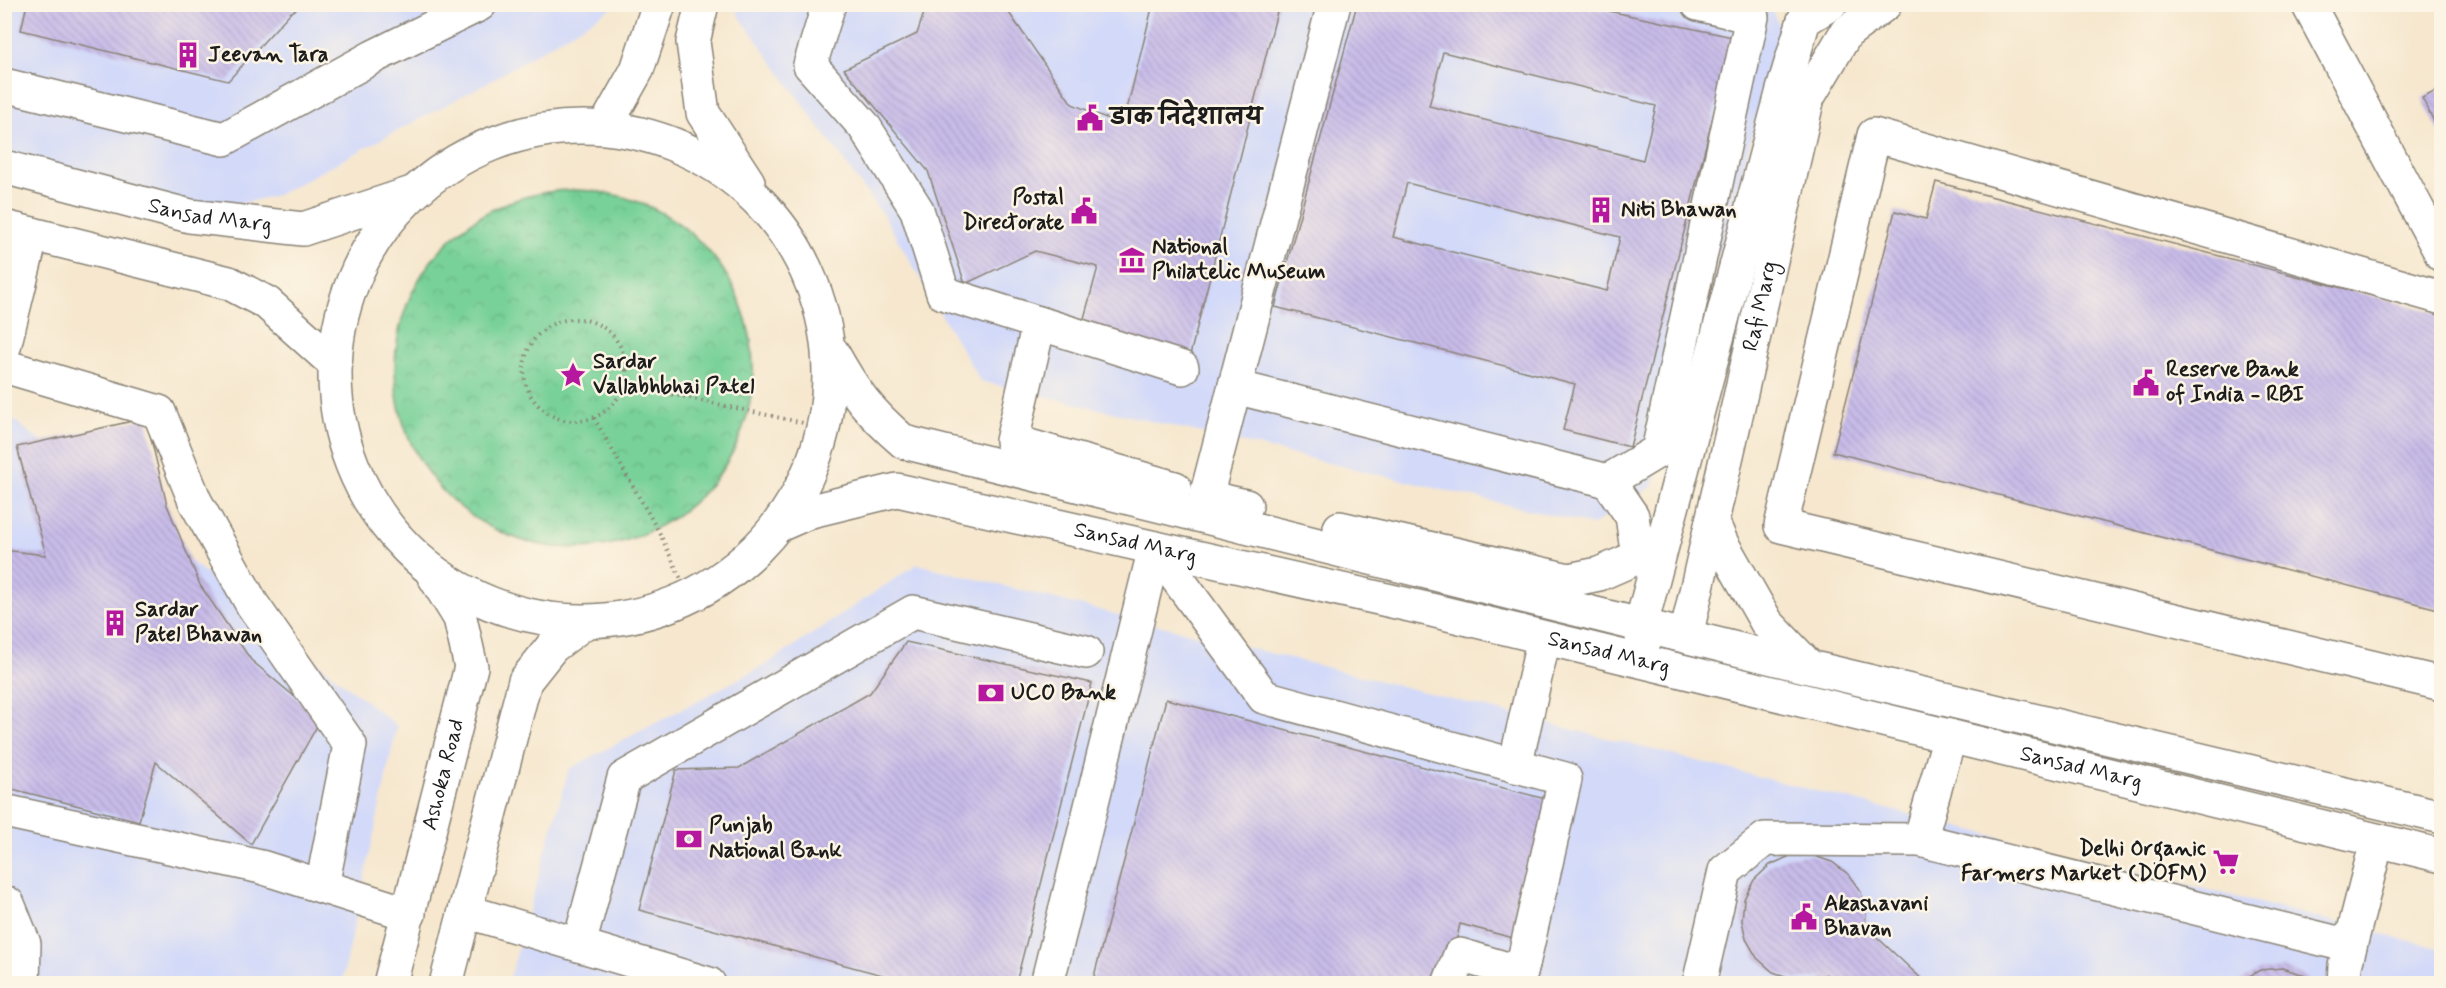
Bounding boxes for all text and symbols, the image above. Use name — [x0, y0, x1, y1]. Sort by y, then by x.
building icon: Jeevan Tara — [173, 40, 203, 70]
place label: Jeevan Tara — [208, 41, 329, 69]
place label: डाक निदेशालय — [1108, 99, 1265, 132]
public building icon: डाक निदेशालय — [1075, 103, 1105, 133]
place label: Postal Directorate — [962, 184, 1065, 237]
street label: Sansad Marg — [145, 192, 273, 240]
building icon: Niti Bhawan — [1586, 195, 1616, 225]
public building icon: Postal Directorate — [1069, 196, 1099, 226]
place label: Niti Bhawan — [1621, 196, 1737, 224]
place label: National Philatelic Museum — [1152, 233, 1326, 286]
museum icon: National Philatelic Museum — [1117, 245, 1147, 275]
street label: Rafi Marg — [1737, 259, 1787, 354]
place label: Sardar Vallabhbhai Patel — [593, 348, 755, 401]
place label: Reserve Bank of India - RBI — [2166, 356, 2304, 409]
place icon: Sardar Vallabhbhai Patel — [558, 360, 588, 390]
public building icon: Reserve Bank of India - RBI — [2131, 368, 2161, 398]
street label: Sansad Marg — [1071, 516, 1199, 572]
place label: Sardar Patel Bhawan — [135, 596, 262, 649]
building icon: Sardar Patel Bhawan — [100, 608, 130, 638]
street label: Sansad Marg — [1545, 625, 1673, 683]
bank icon: UCO Bank — [976, 678, 1006, 708]
place label: UCO Bank — [1011, 679, 1116, 707]
street label: Ashoka Road — [416, 716, 471, 833]
street label: Sansad Marg — [2017, 740, 2145, 798]
place label: Punjab National Bank — [709, 812, 843, 865]
bank icon: Punjab National Bank — [674, 824, 704, 854]
place label: Delhi Organic Farmers Market (DOFM) — [1961, 835, 2206, 888]
supermarket icon: Delhi Organic Farmers Market (DOFM) — [2211, 847, 2241, 877]
place label: Akashavani Bhavan — [1824, 890, 1928, 943]
public building icon: Akashavani Bhavan — [1789, 902, 1819, 932]

